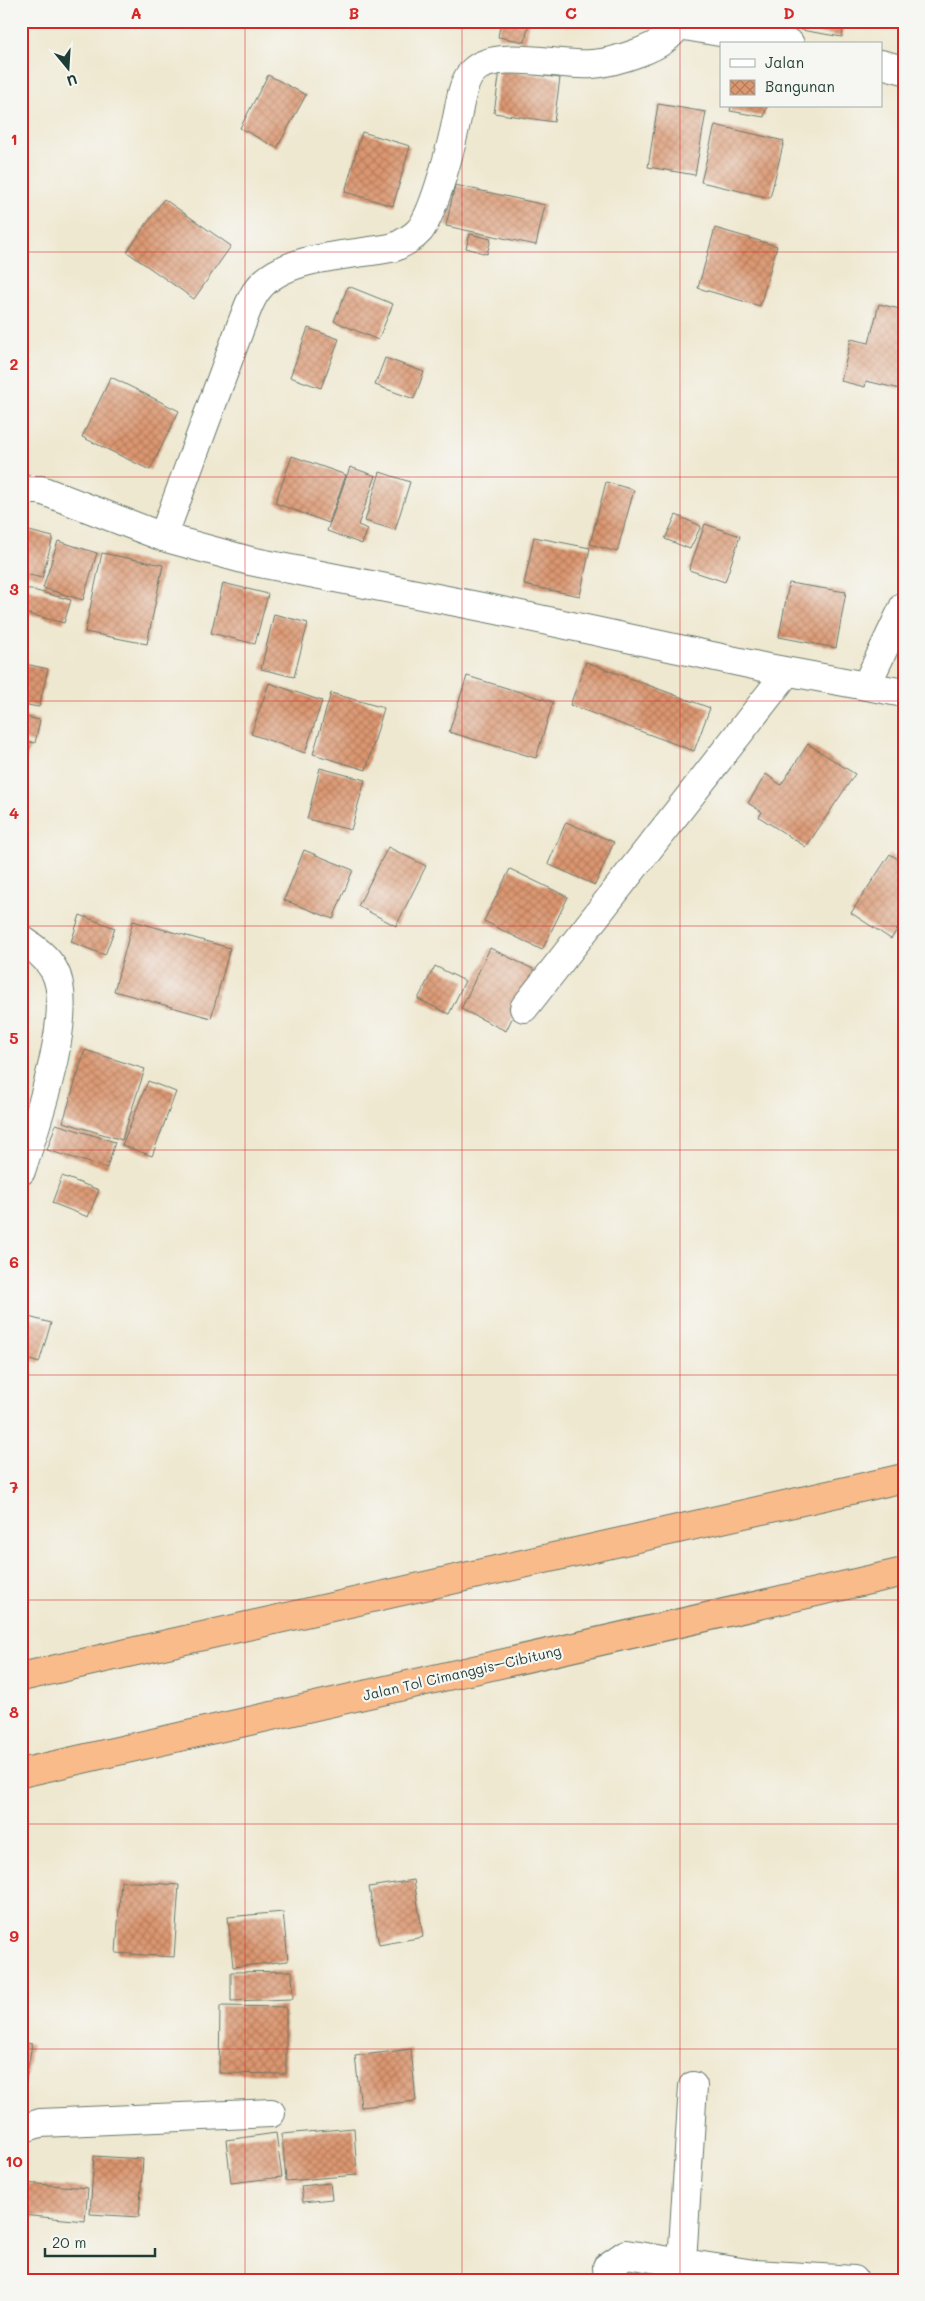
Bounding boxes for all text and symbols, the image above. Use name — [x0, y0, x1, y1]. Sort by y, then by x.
text: A — [130, 2, 142, 23]
text: B — [349, 2, 359, 23]
text: C — [565, 2, 577, 23]
text: D — [783, 2, 795, 23]
north arrow — [42, 42, 92, 92]
legend — [720, 42, 882, 108]
text: Jalan — [765, 52, 804, 72]
text: U — [65, 70, 80, 91]
text: Bangunan — [765, 76, 835, 96]
text: 1 — [10, 128, 18, 149]
text: 2 — [10, 353, 19, 374]
text: 3 — [9, 578, 19, 599]
text: 4 — [9, 802, 19, 823]
text: 5 — [9, 1027, 19, 1048]
text: 6 — [9, 1251, 19, 1272]
text: 7 — [10, 1476, 19, 1497]
street label: Jalan Tol Cimanggis–Cibitung — [361, 1640, 563, 1705]
text: 8 — [9, 1701, 19, 1722]
text: 9 — [9, 1925, 19, 1946]
text: 10 — [5, 2150, 23, 2171]
scale bar — [45, 2226, 155, 2258]
text: 20 m — [52, 2232, 86, 2252]

